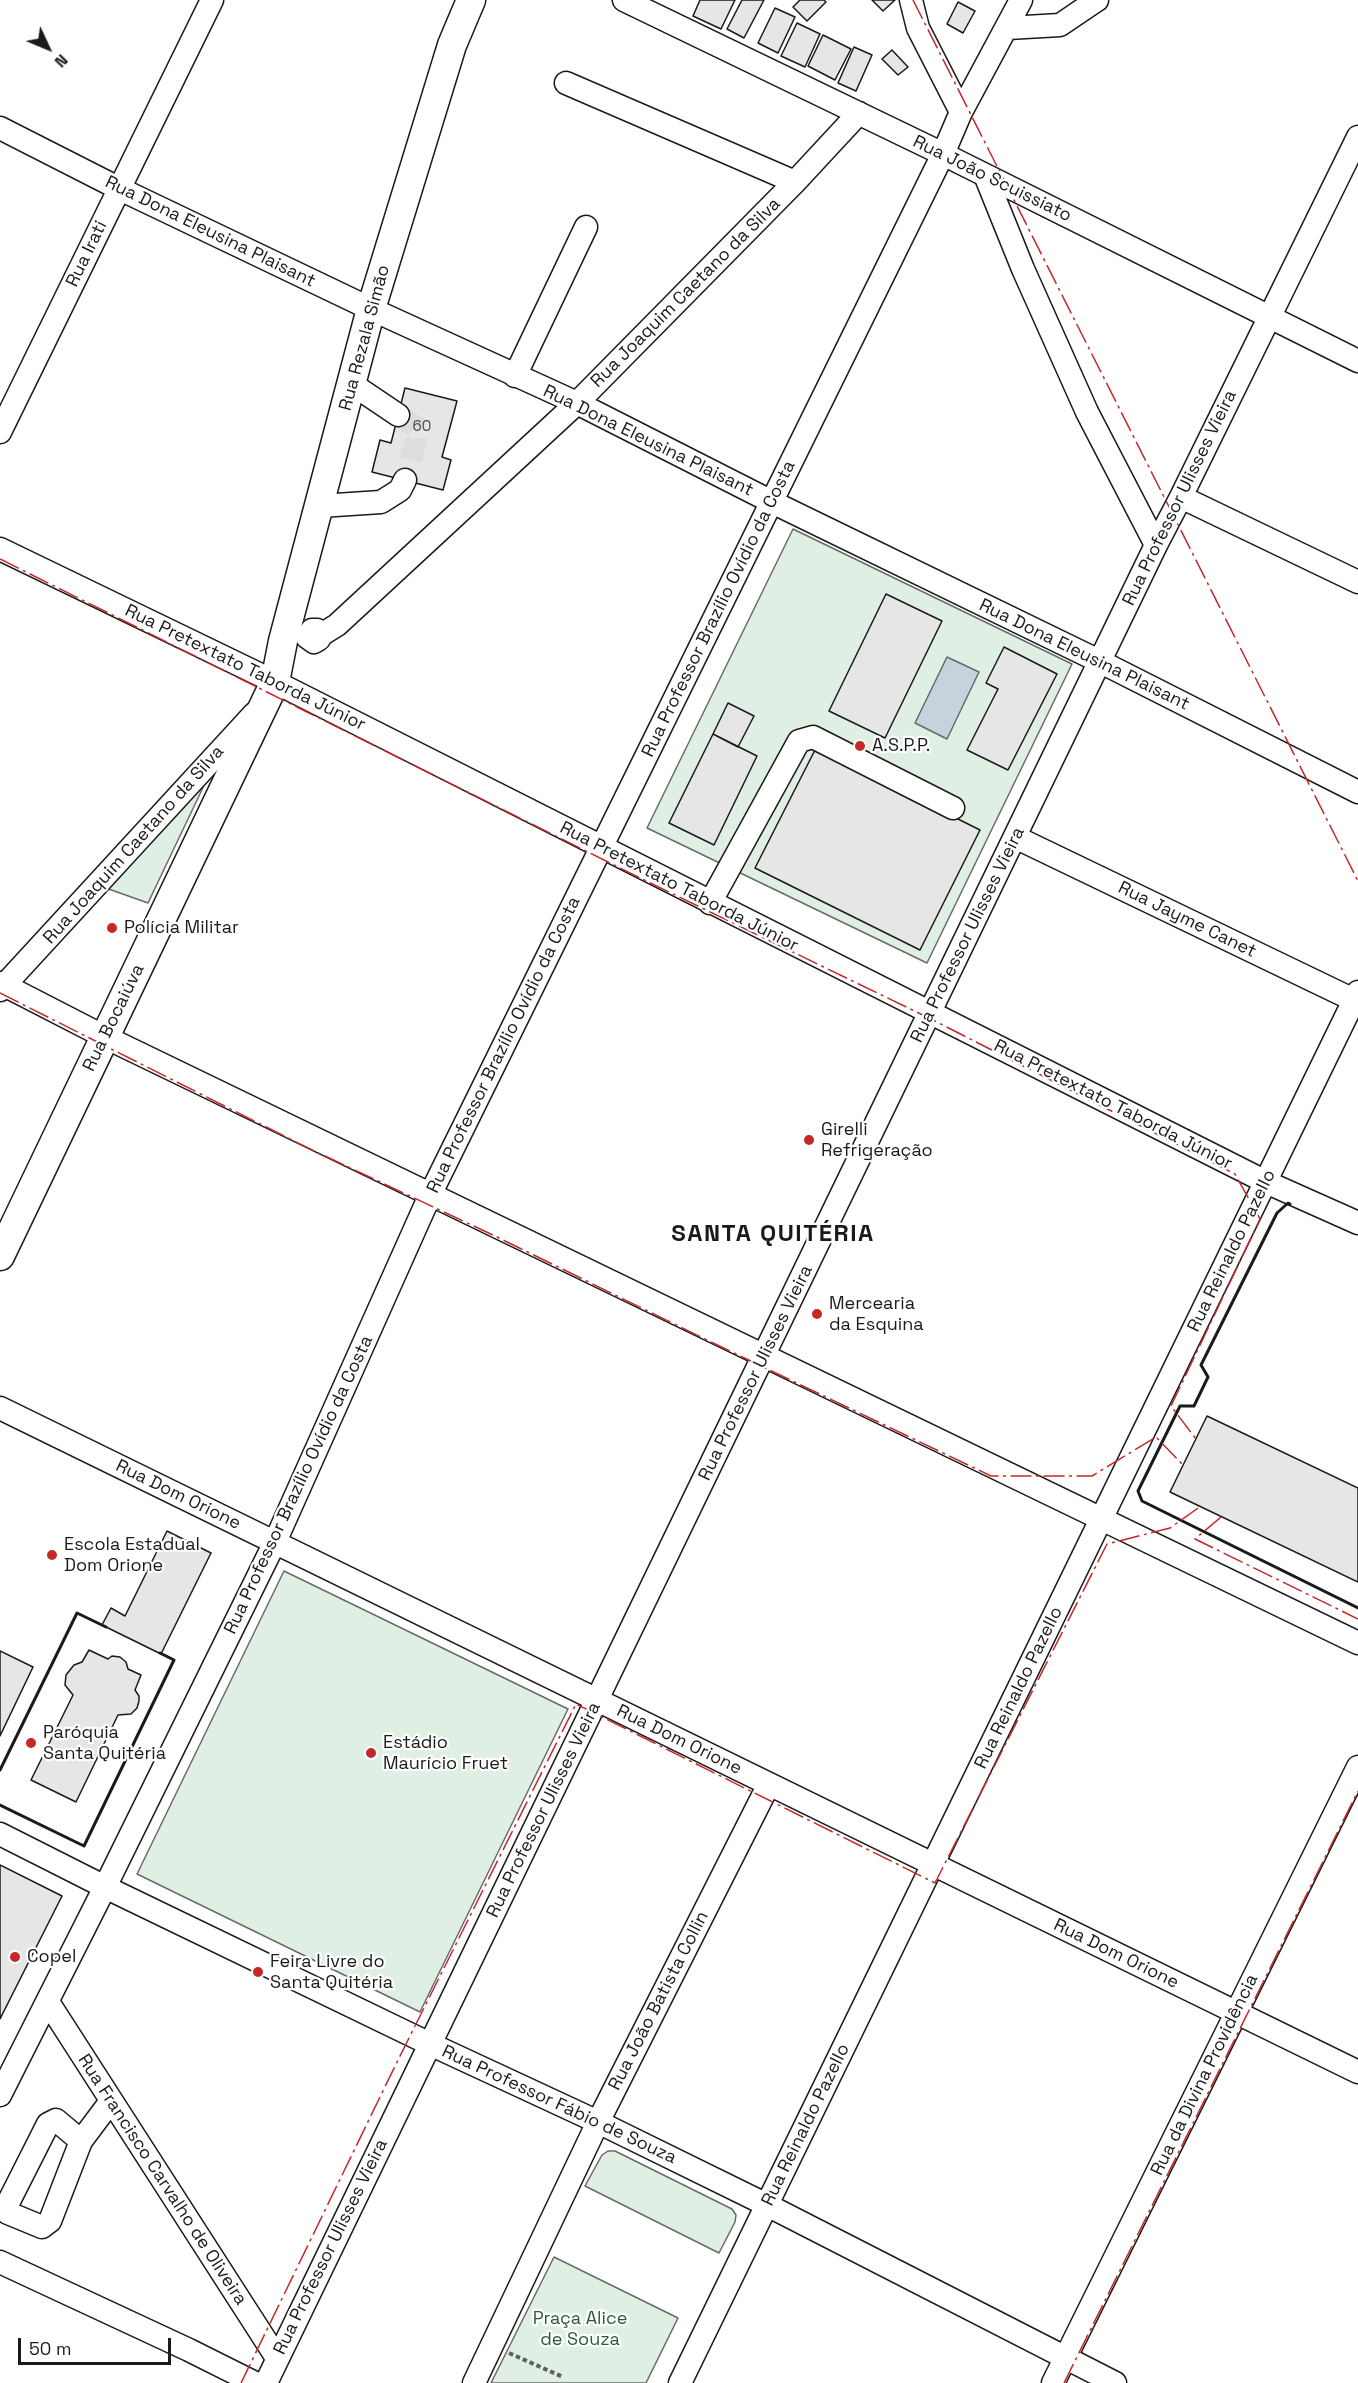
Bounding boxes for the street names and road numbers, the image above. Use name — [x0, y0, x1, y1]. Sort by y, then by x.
street label: Rua João Scuissiato — [909, 131, 1075, 227]
street label: Rua Dona Eleusina Plaisant — [101, 172, 319, 292]
street label: Rua Joaquim Caetano da Silva — [587, 194, 785, 392]
street label: Rua Irati — [62, 217, 112, 291]
street label: Rua Rezala Simão — [335, 263, 395, 413]
street label: Rua Dona Eleusina Plaisant — [539, 381, 757, 501]
street label: Rua Professor Ulisses Vieira — [1118, 387, 1242, 609]
street label: Rua Professor Brazílio Ovídio da Costa — [638, 457, 800, 761]
street label: Rua Dona Eleusina Plaisant — [975, 595, 1193, 715]
street label: Rua Pretextato Taborda Júnior — [121, 600, 369, 736]
street label: Rua Joaquim Caetano da Silva — [39, 741, 229, 949]
street label: Rua Pretextato Taborda Júnior — [556, 817, 802, 957]
street label: Rua Professor Ulisses Vieira — [906, 824, 1030, 1046]
street label: Rua Jayme Canet — [1114, 877, 1260, 963]
street label: Rua Professor Brazílio Ovídio da Costa — [423, 893, 585, 1197]
street label: Rua Bocaiúva — [79, 961, 149, 1075]
street label: Rua Pretextato Taborda Júnior — [990, 1035, 1236, 1175]
street label: Rua Reinaldo Pazello — [1183, 1166, 1281, 1336]
street label: Rua Professor Ulisses Vieira — [694, 1262, 818, 1484]
street label: Rua Professor Brazílio Ovídio da Costa — [220, 1332, 378, 1638]
street label: Rua Dom Orione — [112, 1455, 244, 1535]
street label: Rua Reinaldo Pazello — [970, 1603, 1068, 1773]
street label: Rua Professor Ulisses Vieira — [482, 1699, 606, 1921]
street label: Rua Dom Orione — [613, 1700, 745, 1780]
street label: Rua João Batista Collin — [604, 1908, 714, 2094]
street label: Rua Dom Orione — [1050, 1914, 1182, 1994]
street label: Rua da Divina Providência — [1147, 1971, 1263, 2179]
street label: Rua Reinaldo Pazello — [757, 2040, 855, 2210]
street label: Rua Professor Fábio de Souza — [438, 2041, 680, 2169]
street label: Rua Francisco Carvalho de Oliveira — [73, 2051, 251, 2309]
street label: Rua Professor Ulisses Vieira — [269, 2136, 393, 2358]

